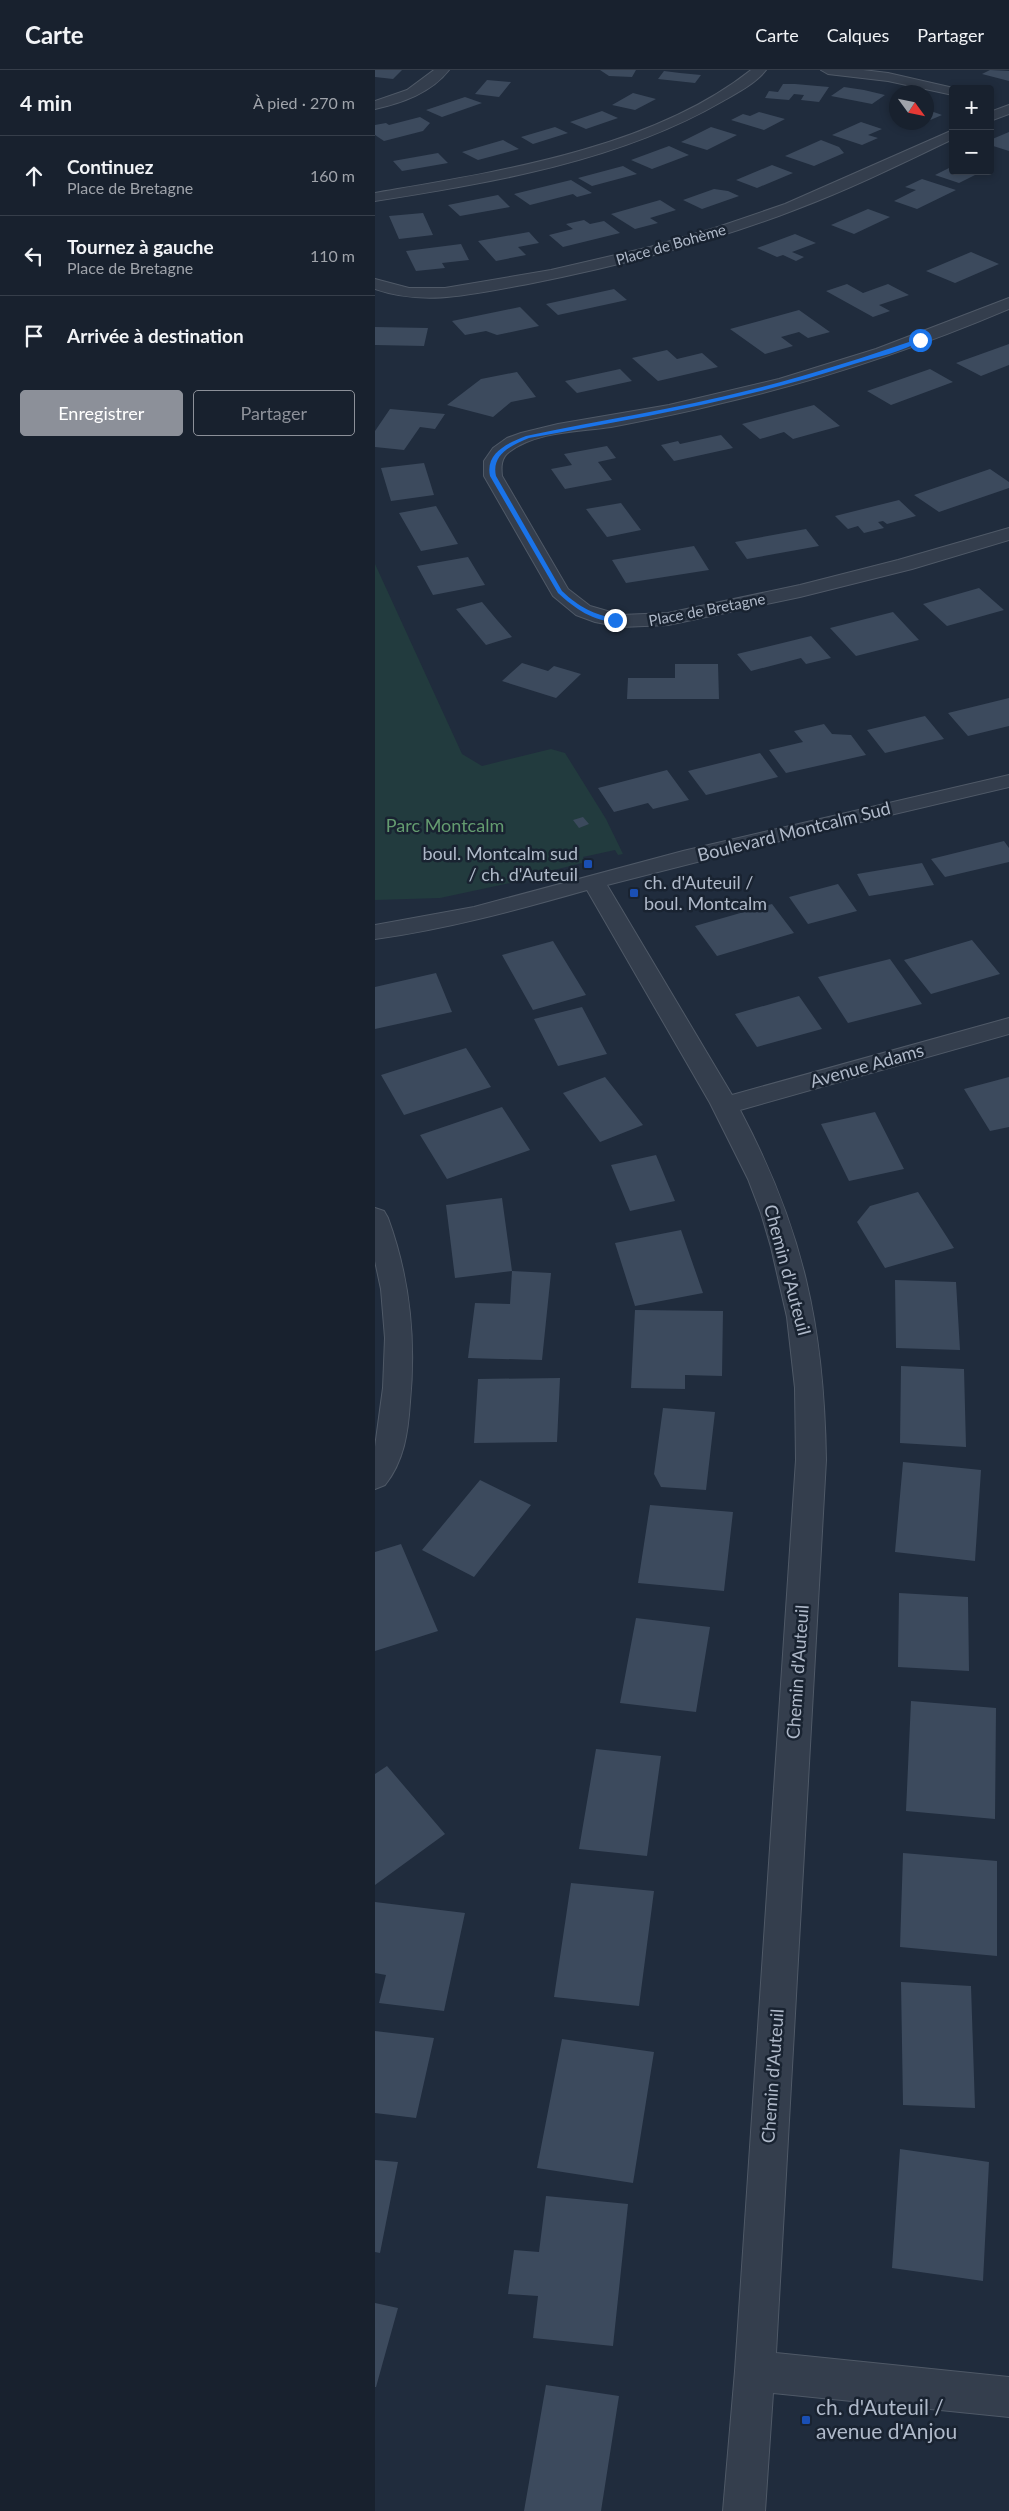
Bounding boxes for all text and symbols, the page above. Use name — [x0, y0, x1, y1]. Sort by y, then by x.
text: Carte — [25, 20, 84, 49]
text: Carte — [755, 24, 799, 46]
text: Calques — [827, 24, 889, 46]
text: Partager — [917, 24, 984, 46]
north arrow — [889, 85, 934, 130]
map controls — [949, 85, 994, 175]
button: + — [949, 85, 994, 130]
text: 4 min — [20, 90, 72, 115]
text: À pied · 270 m — [253, 93, 355, 112]
button: − — [949, 130, 994, 175]
text: Continuez — [67, 155, 153, 178]
icon: ahead — [20, 162, 48, 190]
text: 160 m — [310, 166, 355, 185]
text: Place de Bretagne — [67, 178, 193, 197]
street label: Place de Bohème — [614, 220, 728, 268]
text: Tournez à gauche — [67, 235, 214, 258]
icon: left — [20, 242, 48, 270]
text: 110 m — [310, 246, 355, 265]
text: Place de Bretagne — [67, 258, 193, 277]
icon: arrive — [20, 322, 48, 350]
text: Arrivée à destination — [67, 324, 244, 347]
route start — [909, 329, 932, 352]
button: Enregistrer — [20, 390, 183, 436]
button: Partager — [193, 390, 355, 436]
street label: Place de Bretagne — [647, 589, 767, 629]
route end — [604, 609, 627, 632]
street label: Boulevard Montcalm Sud — [695, 796, 893, 866]
park label: Parc Montcalm — [386, 814, 504, 836]
place label: boul. Montcalm sud / ch. d'Auteuil — [422, 842, 578, 885]
marker: boul. Montcalm sud / ch. d'Auteuil — [582, 858, 594, 870]
place label: ch. d'Auteuil / boul. Montcalm — [644, 871, 767, 914]
marker: ch. d'Auteuil / boul. Montcalm — [628, 887, 640, 899]
street label: Avenue Adams — [807, 1038, 926, 1092]
street label: Chemin d'Auteuil — [760, 1202, 816, 1338]
street label: Chemin d'Auteuil — [781, 1604, 813, 1740]
street label: Chemin d'Auteuil — [756, 2008, 788, 2144]
place label: ch. d'Auteuil / avenue d'Anjou — [816, 2394, 957, 2443]
marker: ch. d'Auteuil / avenue d'Anjou — [800, 2414, 812, 2426]

